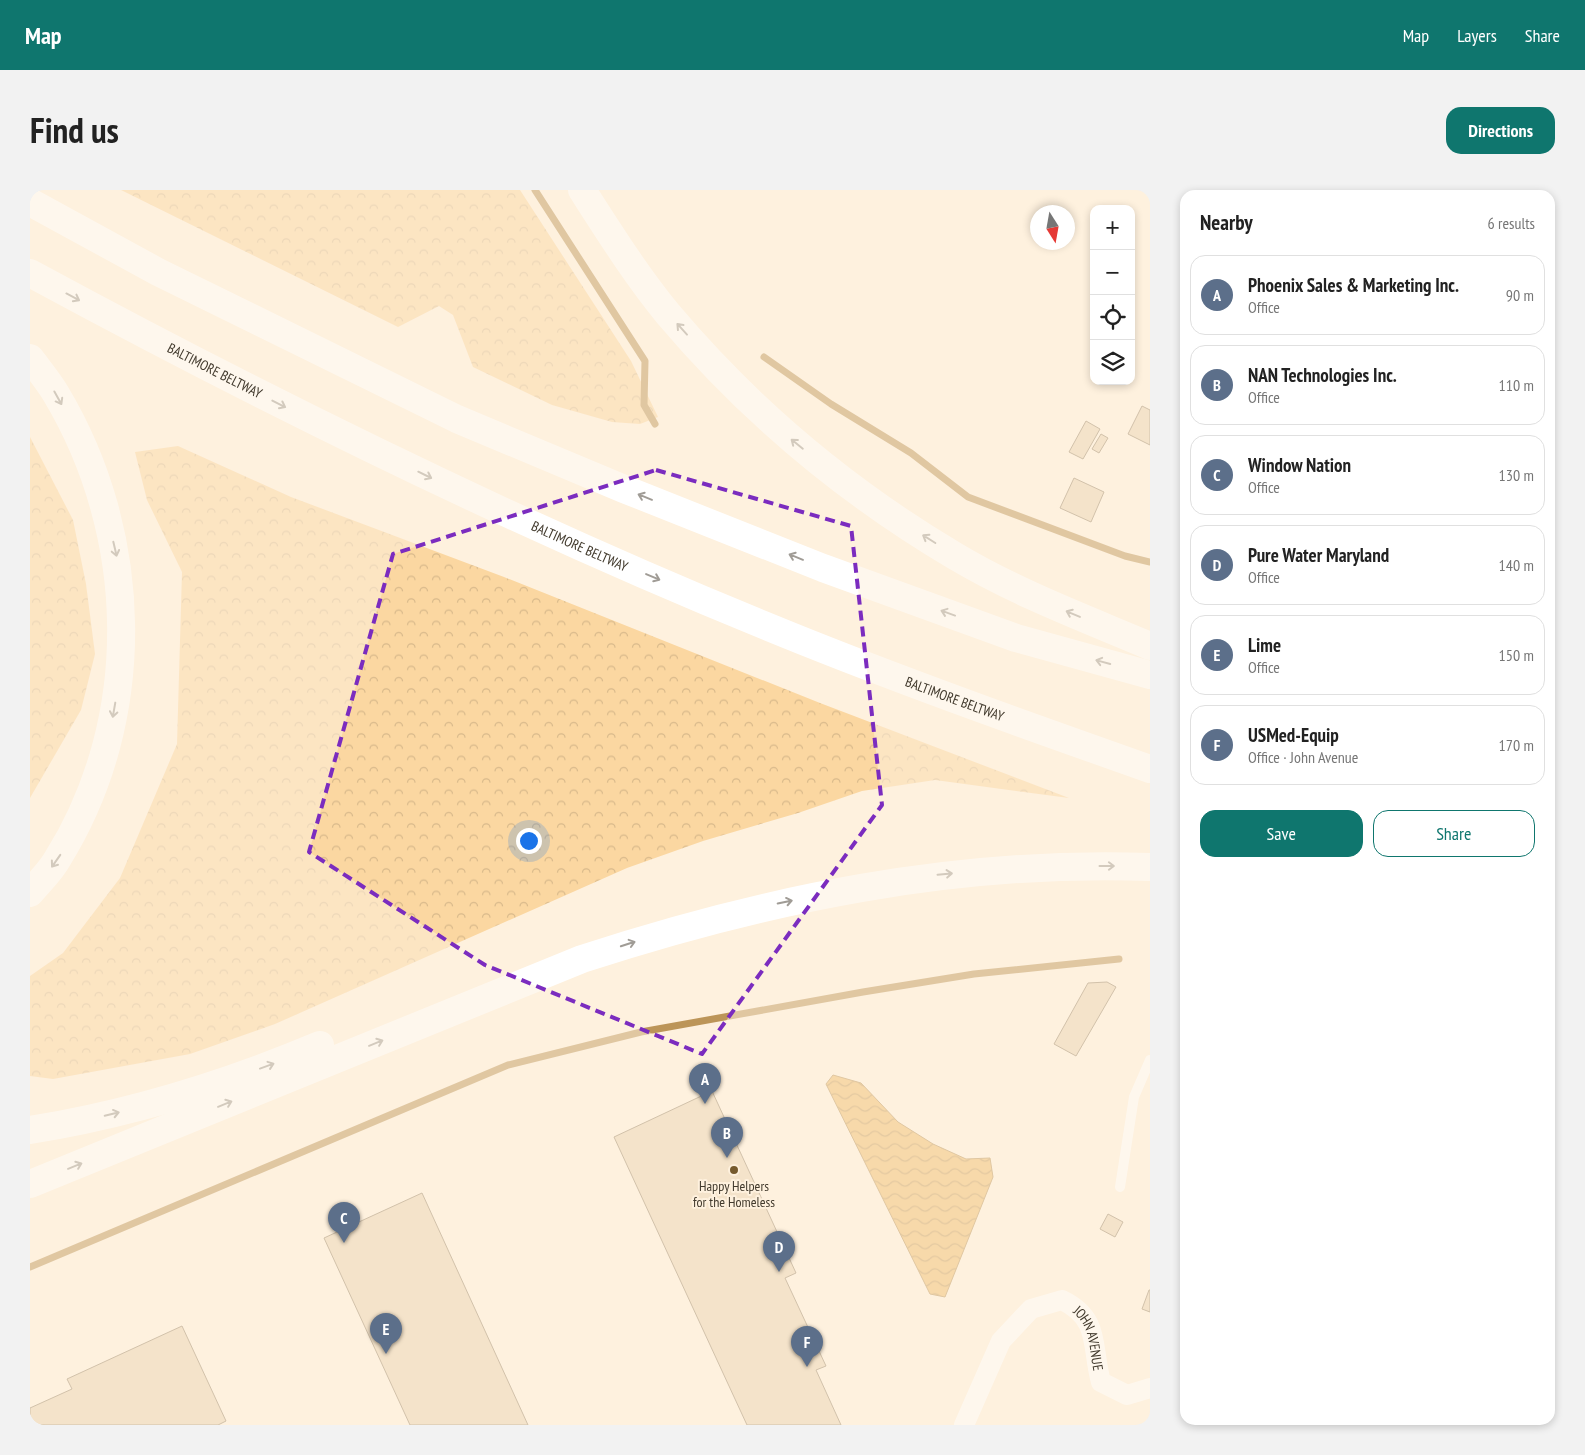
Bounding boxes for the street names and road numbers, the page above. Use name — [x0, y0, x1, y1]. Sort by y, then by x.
street label: BALTIMORE BELTWAY — [164, 339, 266, 403]
street label: BALTIMORE BELTWAY — [529, 517, 631, 576]
street label: BALTIMORE BELTWAY — [903, 672, 1007, 726]
street label: JOHN AVENUE — [1069, 1301, 1107, 1372]

